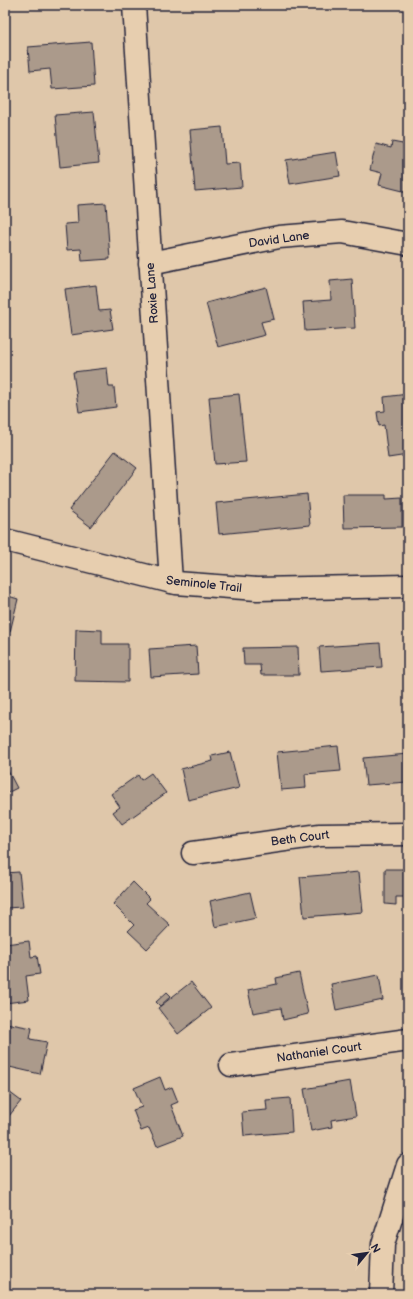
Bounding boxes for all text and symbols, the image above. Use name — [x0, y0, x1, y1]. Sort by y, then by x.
street label: David Lane — [248, 228, 310, 251]
street label: Roxie Lane — [143, 262, 162, 324]
street label: Seminole Trail — [165, 573, 243, 596]
street label: Beth Court — [270, 827, 331, 850]
street label: Nathaniel Court — [276, 1039, 363, 1066]
north arrow — [347, 1233, 387, 1273]
text: N — [368, 1242, 383, 1255]

